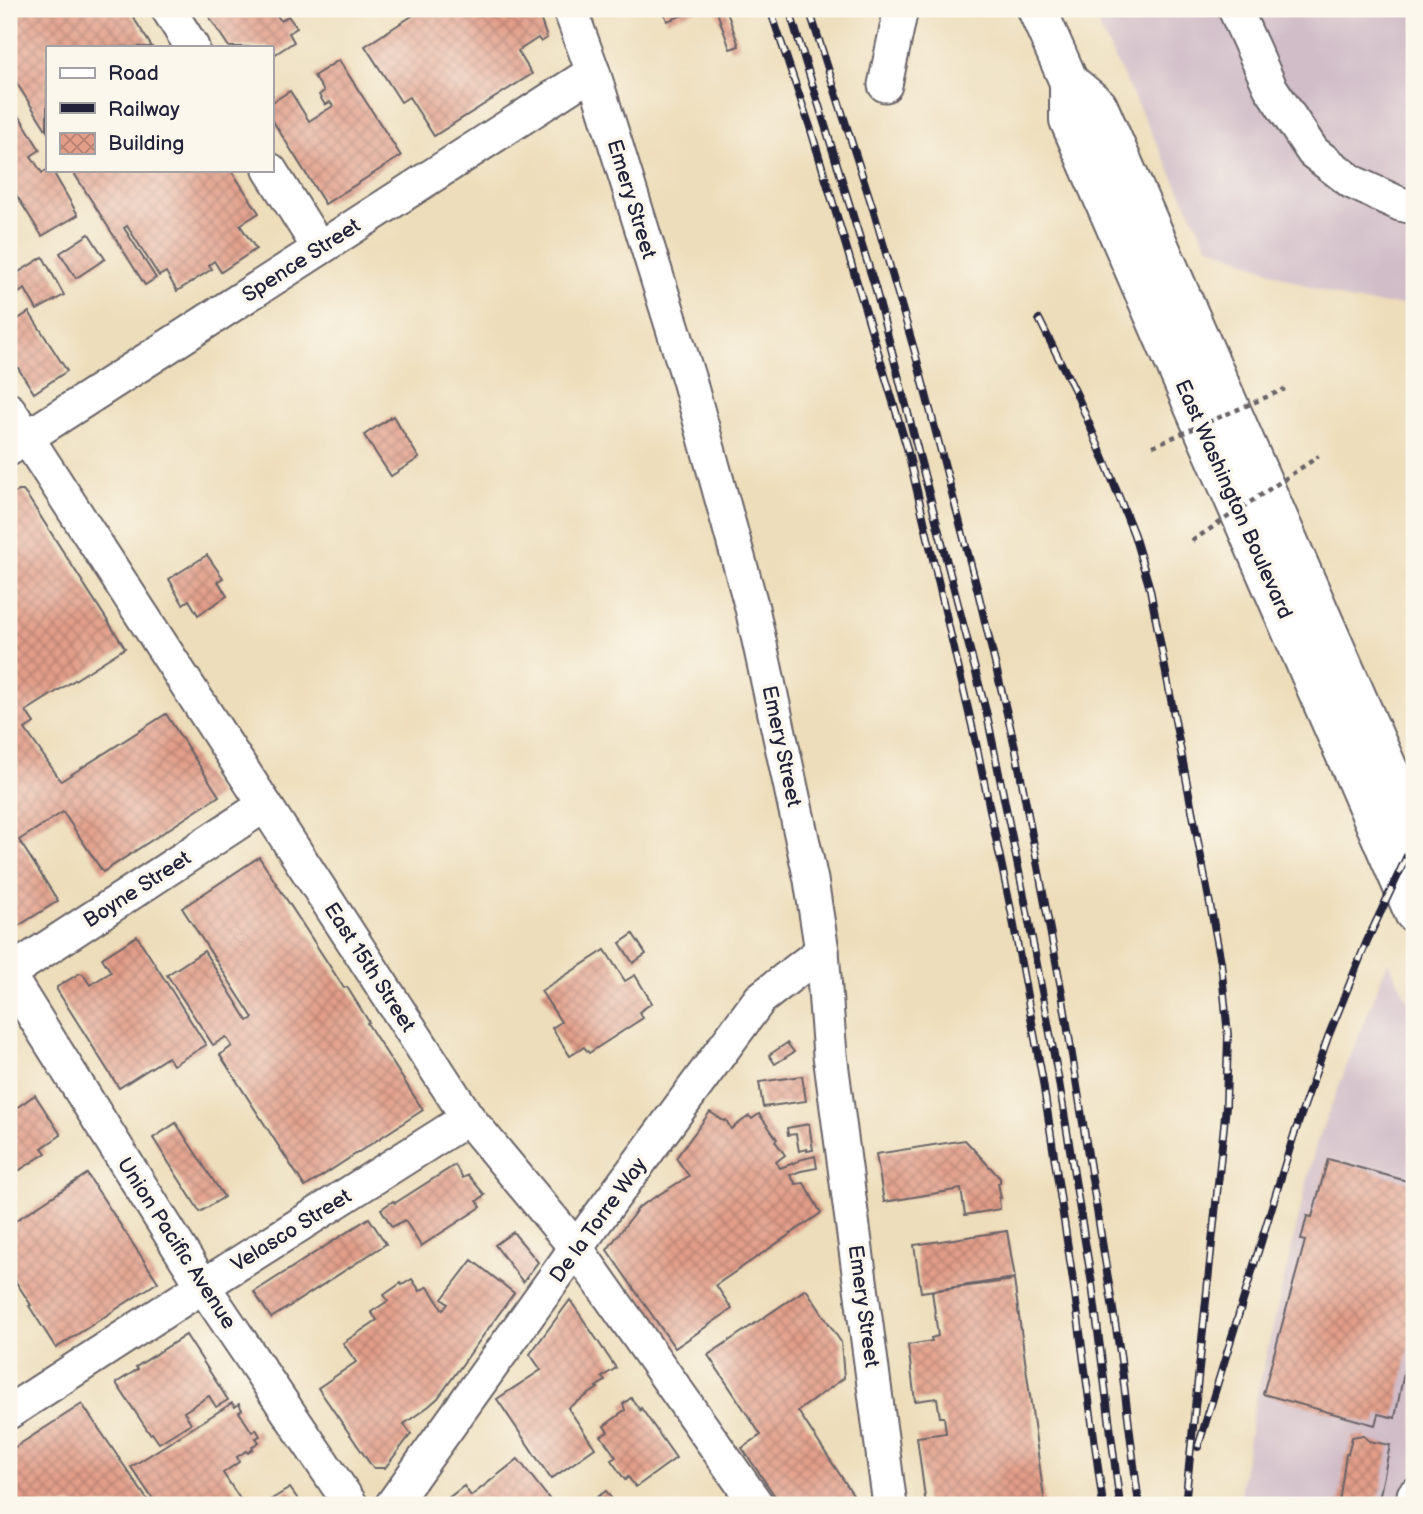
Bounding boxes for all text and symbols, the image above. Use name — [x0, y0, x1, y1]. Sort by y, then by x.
legend — [46, 46, 273, 172]
text: Road — [108, 61, 159, 86]
text: Railway — [108, 97, 180, 122]
text: Building — [108, 131, 184, 156]
street label: Emery Street — [602, 137, 662, 262]
street label: Spence Street — [238, 213, 365, 308]
street label: East Washington Boulevard — [1169, 376, 1298, 623]
street label: Emery Street — [756, 683, 807, 810]
street label: Boyne Street — [79, 845, 196, 933]
street label: East 15th Street — [318, 898, 421, 1037]
street label: Union Pacific Avenue — [112, 1153, 241, 1334]
street label: De la Torre Way — [545, 1153, 652, 1288]
street label: Velasco Street — [227, 1183, 356, 1277]
street label: Emery Street — [843, 1243, 885, 1369]

